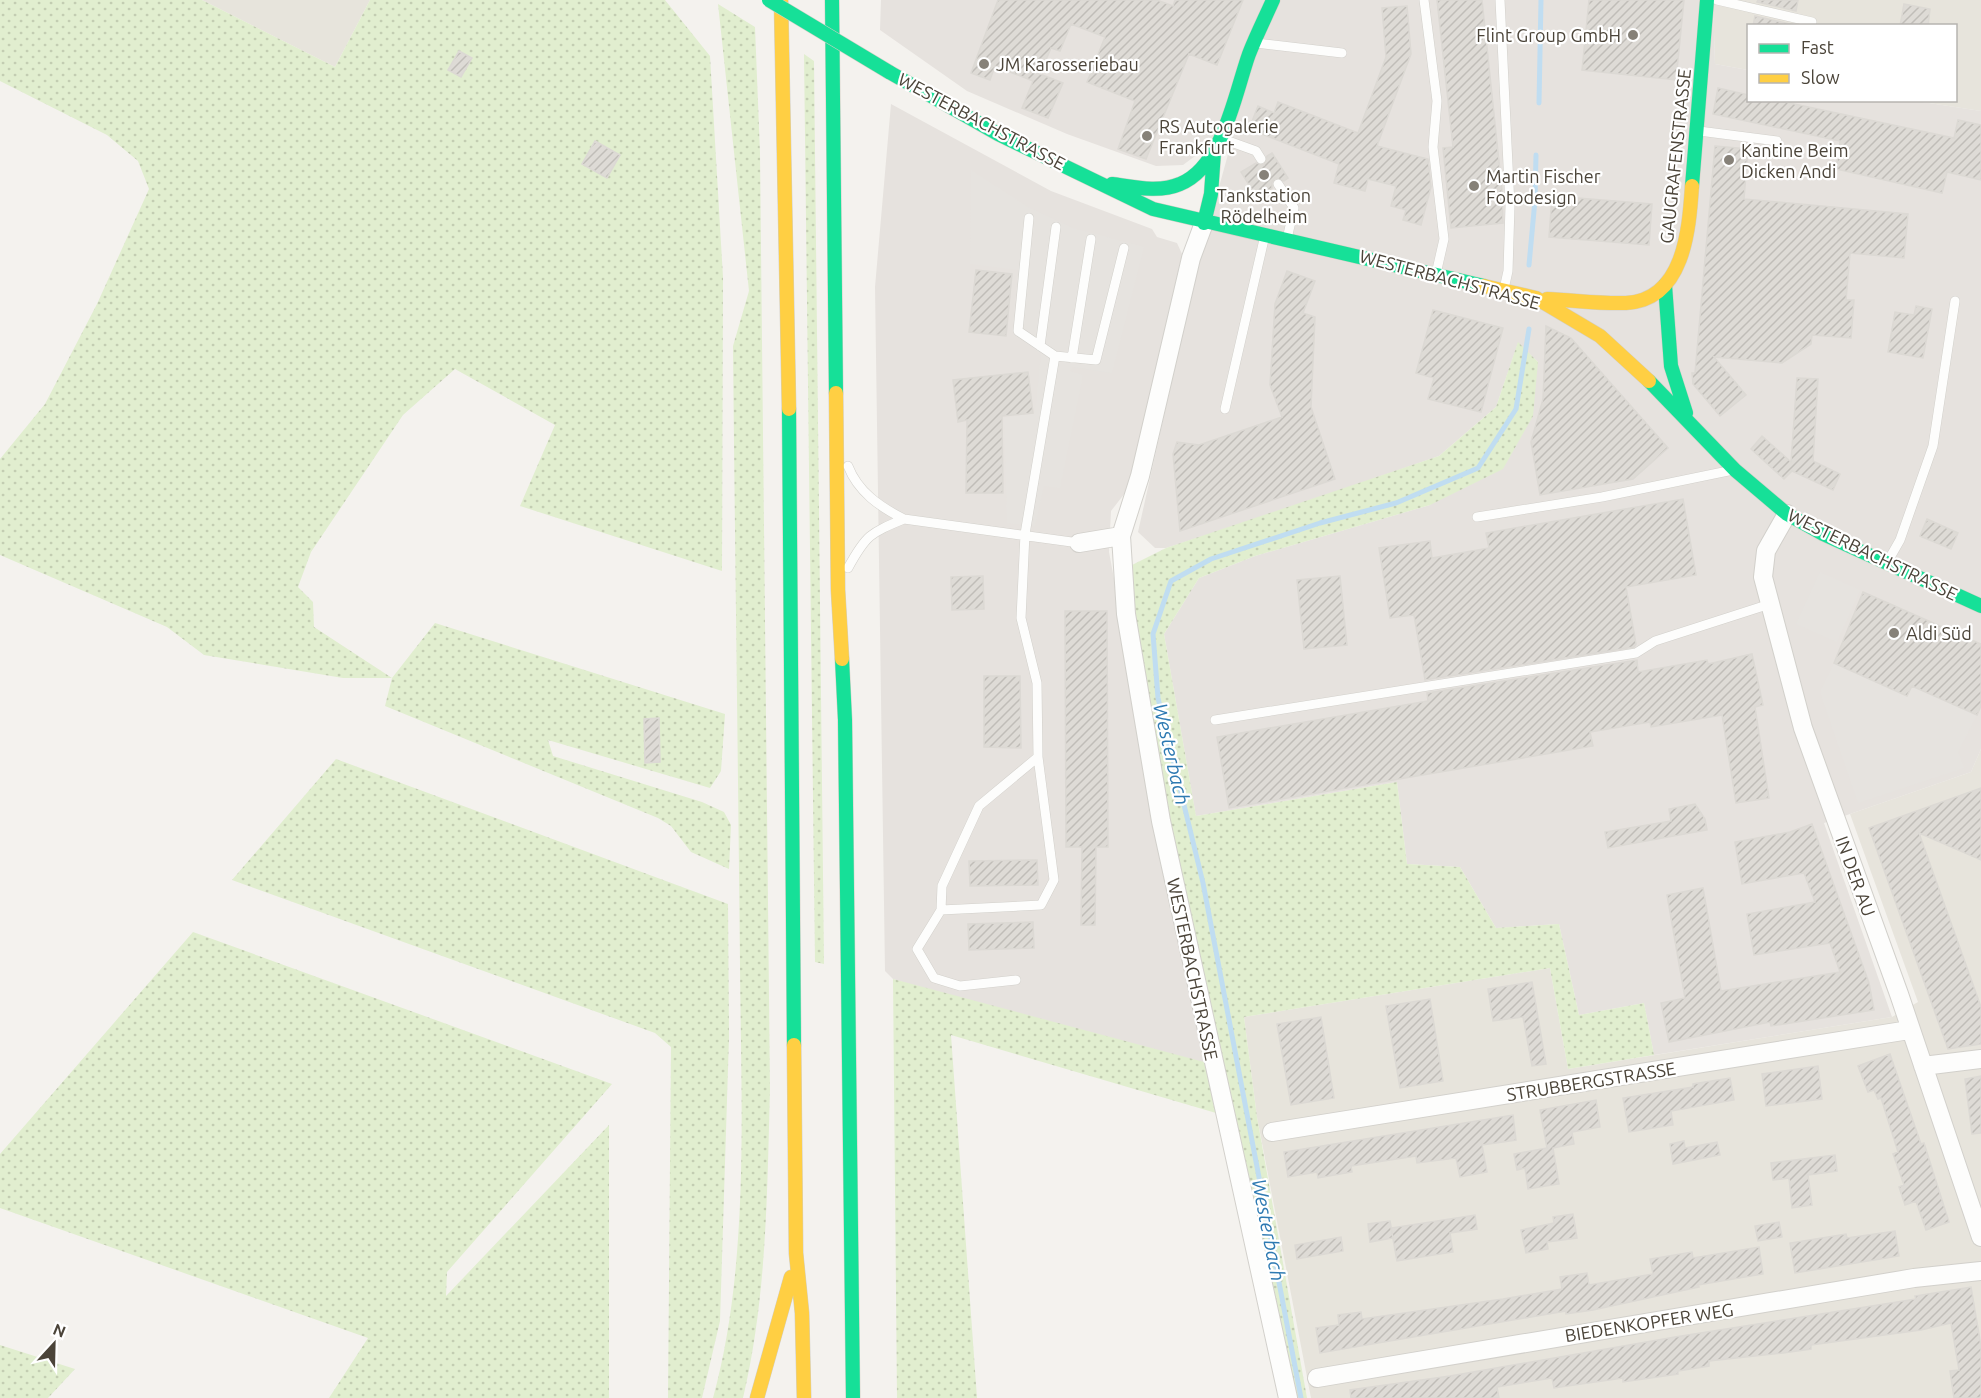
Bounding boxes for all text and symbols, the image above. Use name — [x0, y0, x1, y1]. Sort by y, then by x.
legend — [1747, 24, 1957, 102]
place label: Flint Group GmbH — [1476, 25, 1621, 45]
marker: Flint Group GmbH — [1626, 28, 1640, 42]
text: Fast — [1801, 37, 1834, 57]
place label: JM Karosseriebau — [996, 54, 1139, 74]
marker: JM Karosseriebau — [977, 57, 991, 71]
text: Slow — [1801, 67, 1840, 87]
street label: WESTERBACHSTRASSE — [895, 68, 1069, 174]
street label: GAUGRAFENSTRASSE — [1656, 68, 1694, 244]
place label: RS Autogalerie Frankfurt — [1159, 116, 1279, 157]
marker: RS Autogalerie Frankfurt — [1140, 129, 1154, 143]
place label: Kantine Beim Dicken Andi — [1741, 140, 1849, 181]
marker: Kantine Beim Dicken Andi — [1722, 153, 1736, 167]
place label: Martin Fischer Fotodesign — [1486, 166, 1601, 207]
marker: Tankstation Rödelheim — [1257, 168, 1271, 182]
marker: Martin Fischer Fotodesign — [1467, 179, 1481, 193]
place label: Tankstation Rödelheim — [1217, 185, 1311, 226]
street label: WESTERBACHSTRASSE — [1358, 245, 1542, 313]
street label: WESTERBACHSTRASSE — [1785, 504, 1961, 604]
place label: Aldi Süd — [1906, 623, 1972, 643]
marker: Aldi Süd — [1887, 626, 1901, 640]
water label: Westerbach — [1149, 701, 1195, 807]
street label: IN DER AU — [1832, 833, 1880, 919]
street label: WESTERBACHSTRASSE — [1164, 876, 1222, 1062]
street label: STRUBBERGSTRASSE — [1505, 1058, 1677, 1104]
water label: Westerbach — [1248, 1177, 1290, 1283]
street label: BIEDENKOPFER WEG — [1563, 1299, 1735, 1345]
north arrow — [24, 1314, 84, 1374]
text: N — [51, 1320, 69, 1341]

